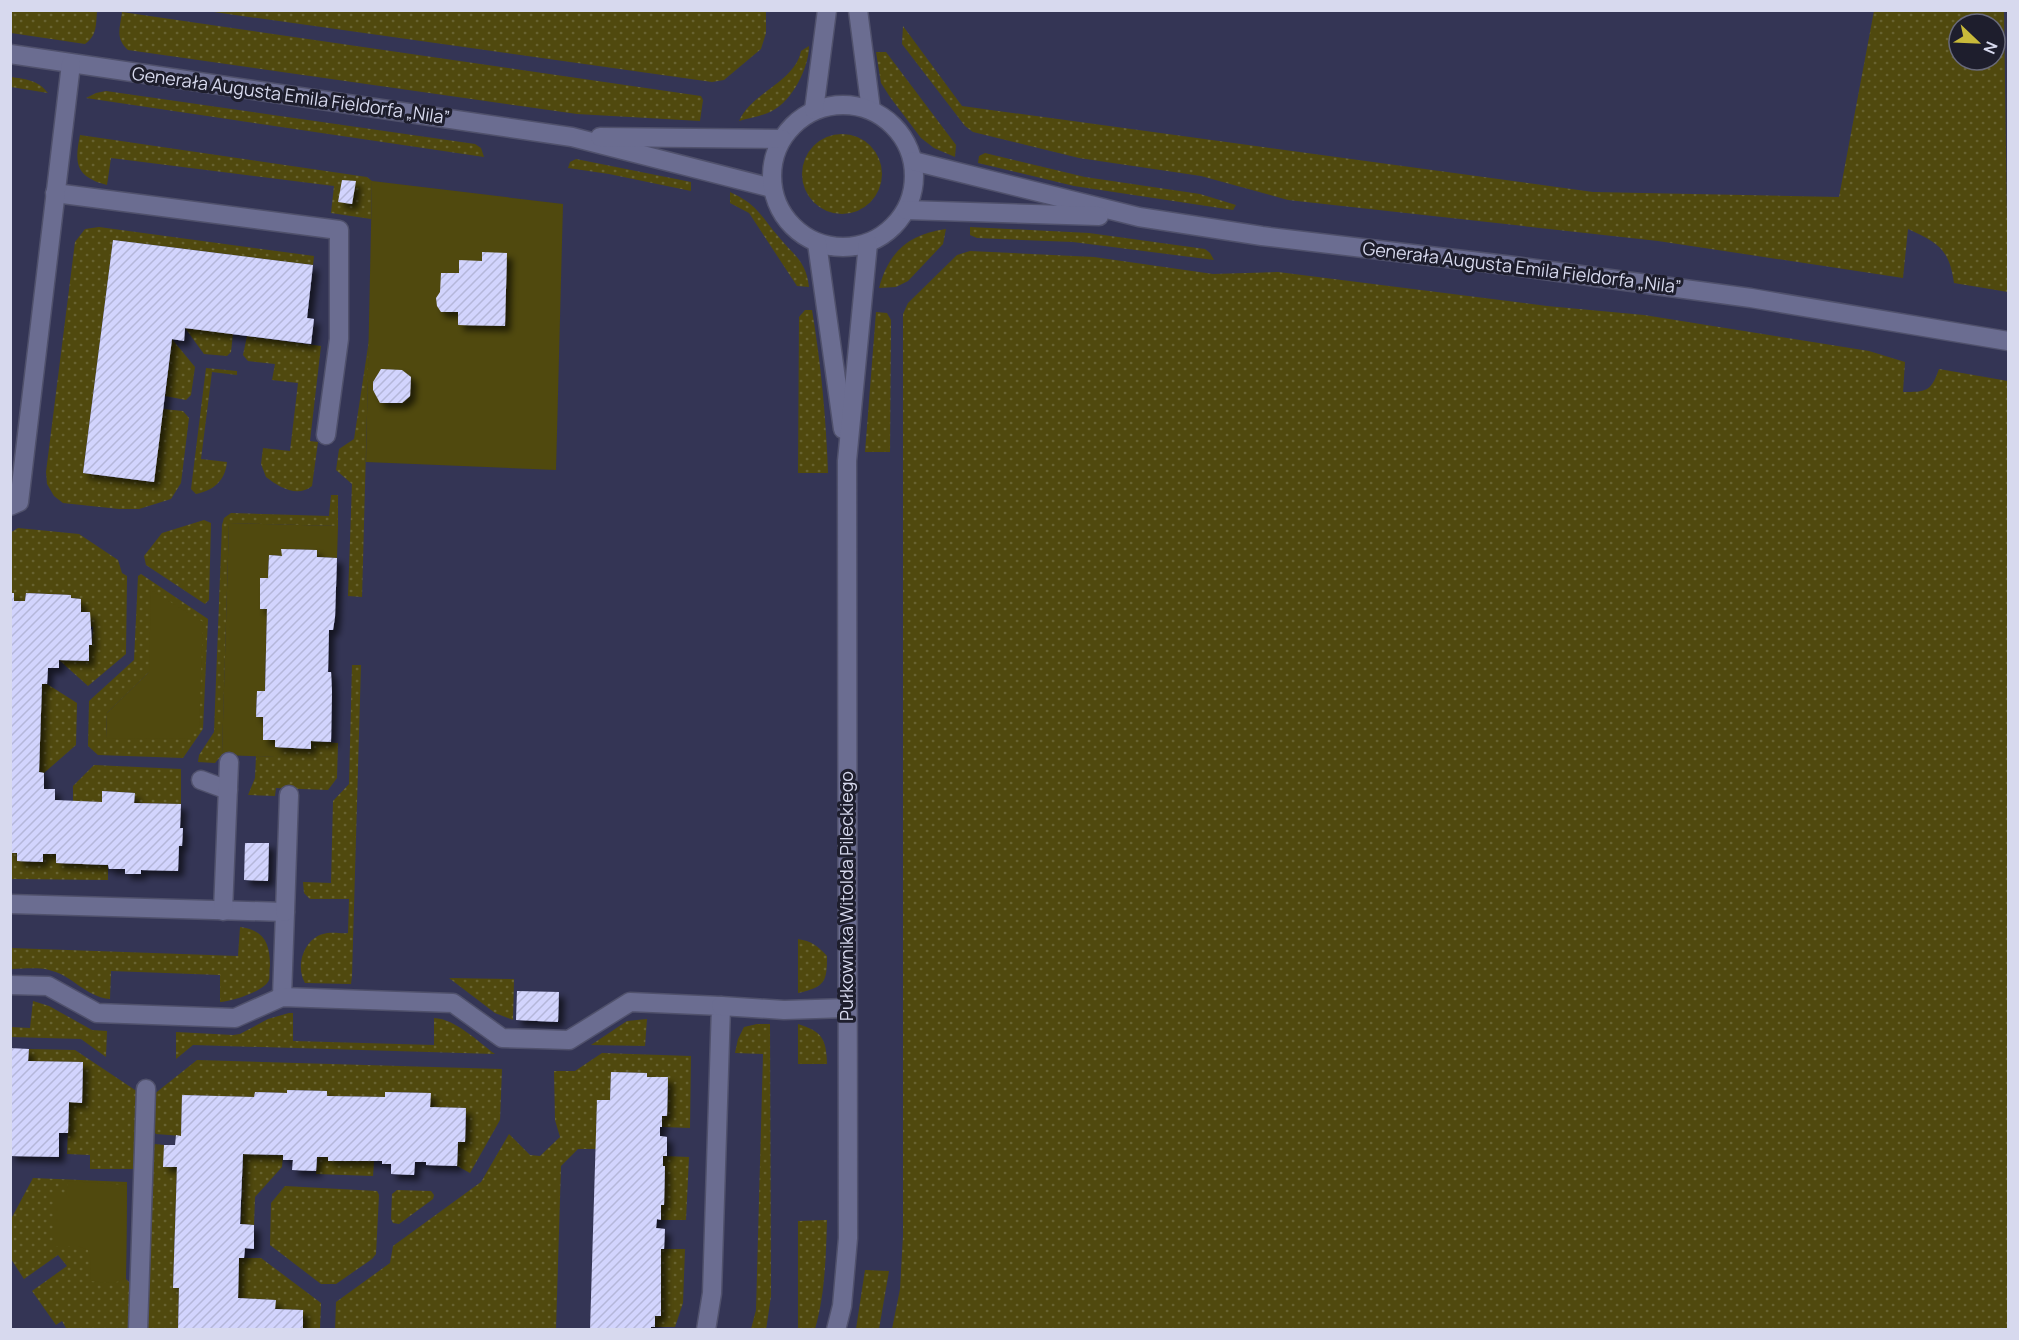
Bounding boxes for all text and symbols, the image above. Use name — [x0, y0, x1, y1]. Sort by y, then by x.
north arrow — [1947, 12, 2007, 72]
text: N — [1978, 38, 2003, 57]
street label: Generała Augusta Emila Fieldorfa „Nila” — [131, 61, 452, 129]
street label: Generała Augusta Emila Fieldorfa „Nila” — [1361, 236, 1683, 298]
street label: Pułkownika Witolda Pileckiego — [834, 771, 858, 1021]

